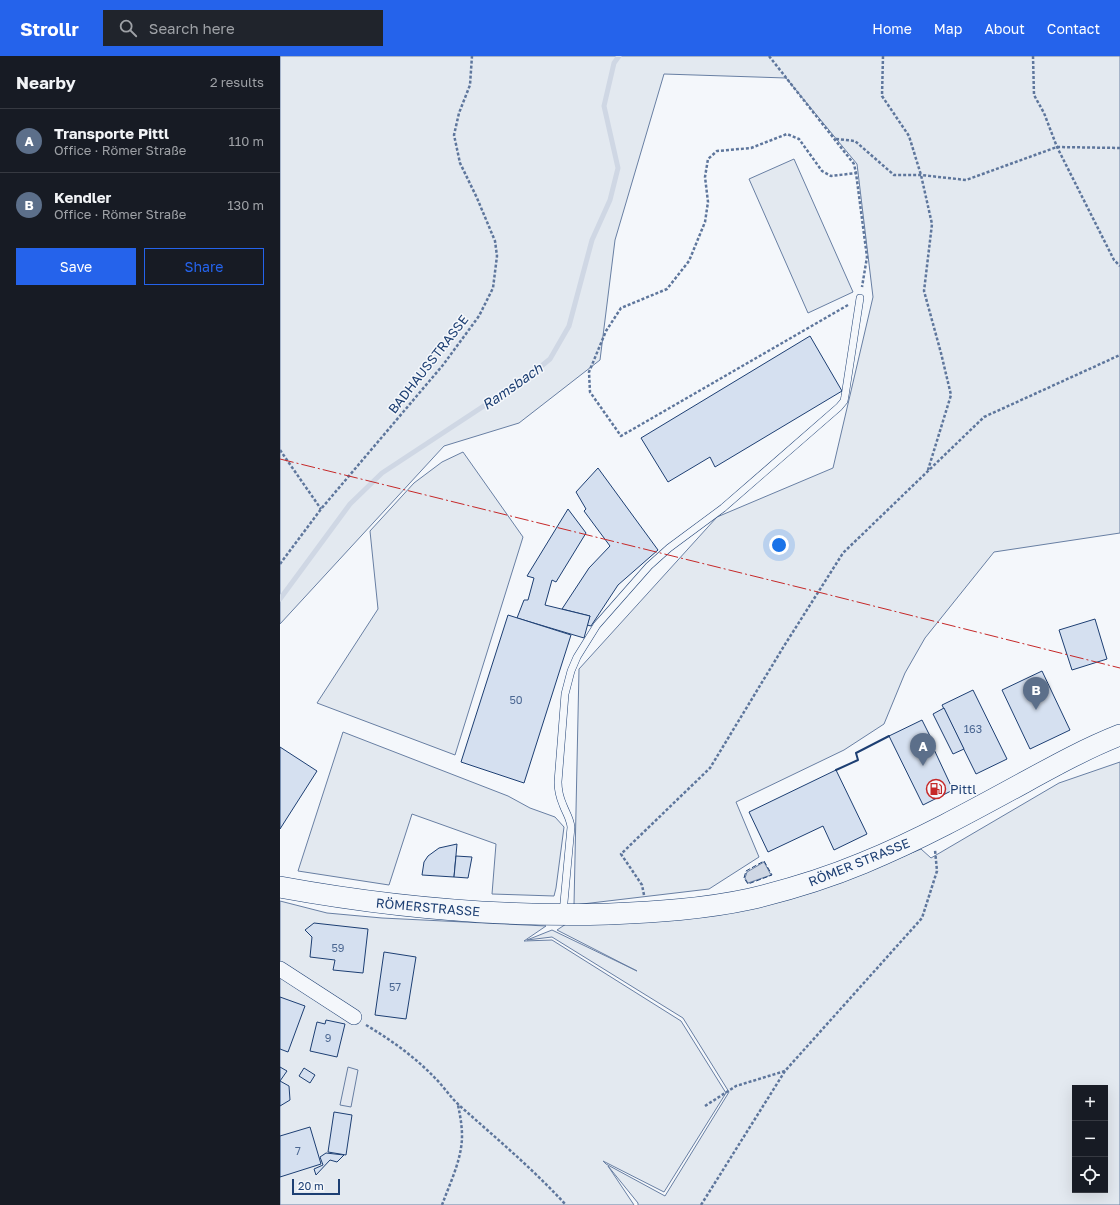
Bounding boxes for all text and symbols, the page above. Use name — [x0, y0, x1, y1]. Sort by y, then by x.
search box — [103, 10, 383, 46]
text: Strollr — [20, 17, 79, 40]
icon: search — [117, 17, 139, 39]
text: Search here — [149, 19, 235, 37]
text: Home — [872, 20, 912, 37]
text: Map — [934, 20, 962, 37]
text: About — [984, 20, 1025, 37]
text: Contact — [1047, 20, 1100, 37]
text: Nearby — [16, 72, 76, 93]
text: 2 results — [210, 74, 264, 90]
text: Transporte Pittl — [54, 124, 169, 142]
text: A — [24, 133, 34, 149]
text: 110 m — [229, 133, 264, 149]
text: Office · Römer Straße — [54, 142, 186, 158]
text: Kendler — [54, 188, 111, 206]
text: B — [24, 197, 34, 213]
text: 130 m — [227, 197, 264, 213]
text: Office · Römer Straße — [54, 206, 186, 222]
button: Save — [16, 248, 136, 285]
button: Share — [144, 248, 264, 285]
street label: BADHAUSSTRASSE — [385, 312, 471, 416]
water label: Ramsbach — [479, 358, 547, 413]
your location — [769, 535, 789, 555]
pin: B — [1023, 677, 1049, 710]
house number: 50 — [509, 693, 523, 706]
house number: 163 — [964, 722, 982, 735]
pin: A — [910, 733, 936, 766]
fuel station icon: Pittl — [925, 778, 947, 800]
place label: Pittl — [950, 781, 976, 797]
street label: RÖMER STRASSE — [806, 834, 912, 890]
street label: RÖMERSTRASSE — [375, 894, 481, 920]
house number: 59 — [331, 941, 345, 954]
house number: 57 — [389, 980, 401, 993]
house number: 9 — [325, 1031, 331, 1044]
map controls — [1072, 1085, 1108, 1193]
button: + — [1072, 1085, 1108, 1121]
button: − — [1072, 1121, 1108, 1157]
house number: 7 — [295, 1144, 301, 1157]
button: locate — [1072, 1157, 1108, 1193]
scale bar — [292, 1177, 340, 1196]
text: 20 m — [298, 1179, 324, 1192]

